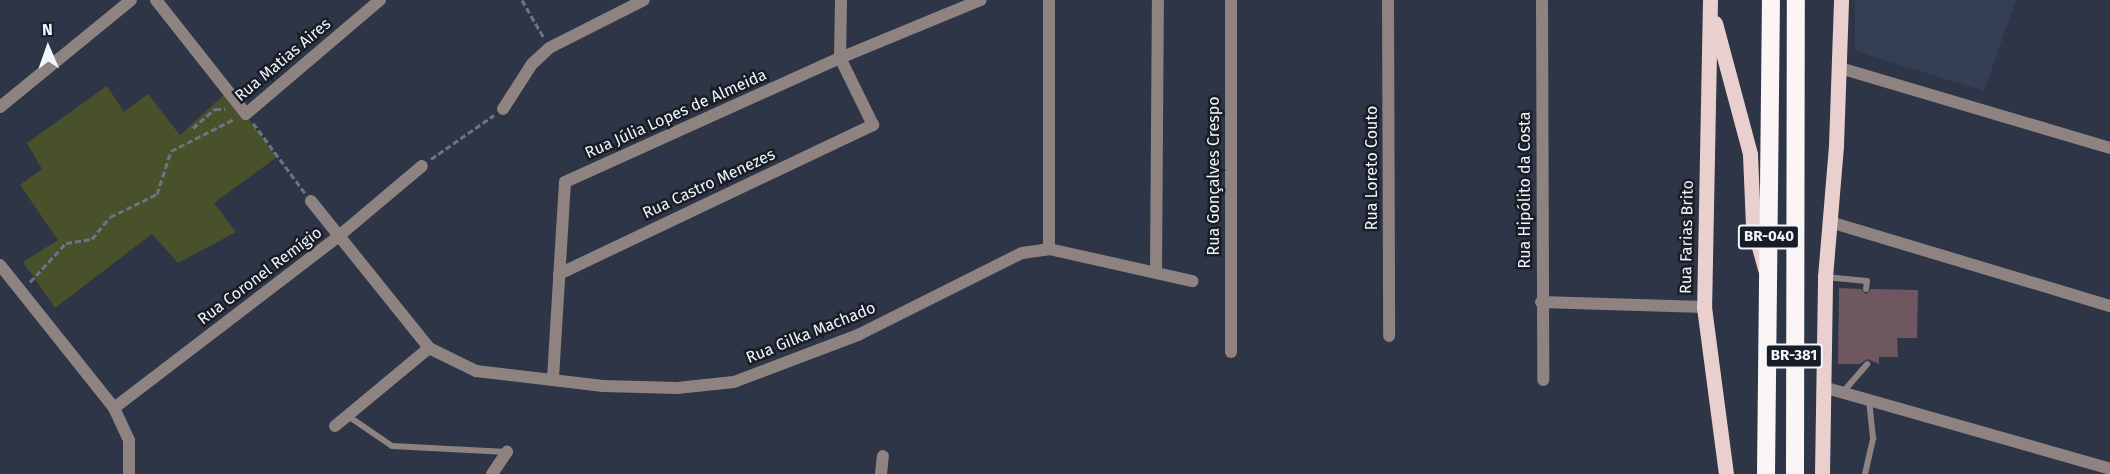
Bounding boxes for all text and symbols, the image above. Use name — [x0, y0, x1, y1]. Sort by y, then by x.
street label: Rua Matias Aires — [231, 14, 335, 106]
north arrow — [18, 18, 78, 78]
text: N — [42, 20, 53, 39]
street label: Rua Júlia Lopes de Almeida — [582, 65, 770, 163]
street label: Rua Gonçalves Crespo — [1204, 96, 1224, 256]
street label: Rua Loreto Couto — [1362, 106, 1382, 230]
street label: Rua Hipólito da Costa — [1515, 112, 1535, 268]
street label: Rua Castro Menezes — [640, 145, 778, 223]
street label: Rua Farias Brito — [1676, 180, 1698, 294]
street label: Rua Coronel Remígio — [194, 223, 326, 329]
road number: BR-040 — [1738, 225, 1800, 249]
street label: Rua Gilka Machado — [743, 298, 879, 368]
road number: BR-381 — [1764, 344, 1824, 368]

